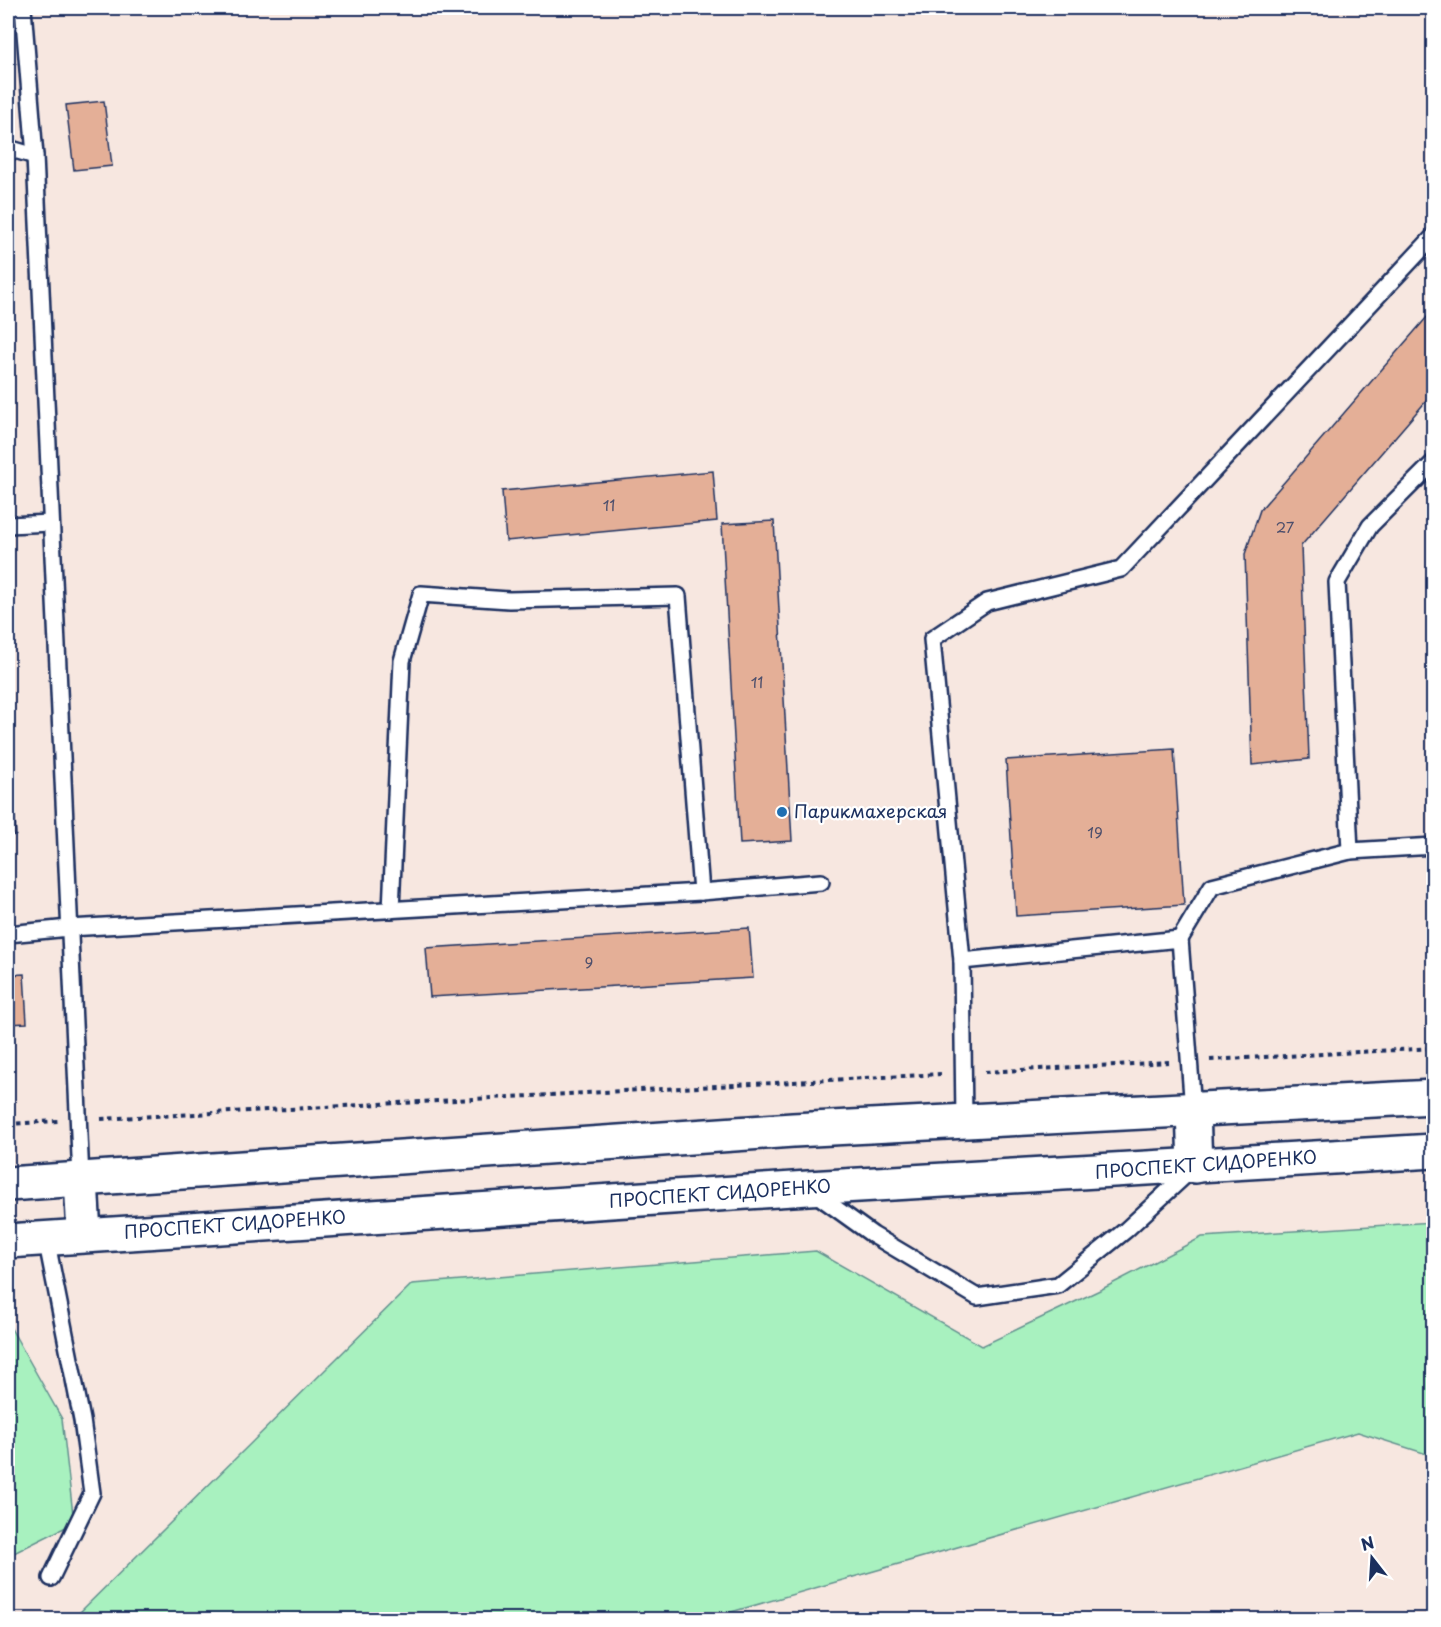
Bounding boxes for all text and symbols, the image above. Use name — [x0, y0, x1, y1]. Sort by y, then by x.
house number: 11 — [603, 493, 615, 516]
house number: 27 — [1276, 515, 1295, 538]
house number: 11 — [751, 670, 763, 693]
place label: Парикмахерская — [794, 797, 948, 824]
marker: Парикмахерская — [775, 805, 789, 819]
house number: 19 — [1087, 820, 1103, 843]
house number: 9 — [585, 950, 593, 973]
street label: ПРОСПЕКТ СИДОРЕНКО — [1094, 1142, 1318, 1185]
street label: ПРОСПЕКТ СИДОРЕНКО — [608, 1171, 832, 1214]
street label: ПРОСПЕКТ СИДОРЕНКО — [123, 1202, 347, 1245]
north arrow — [1342, 1528, 1402, 1588]
text: N — [1358, 1529, 1377, 1556]

